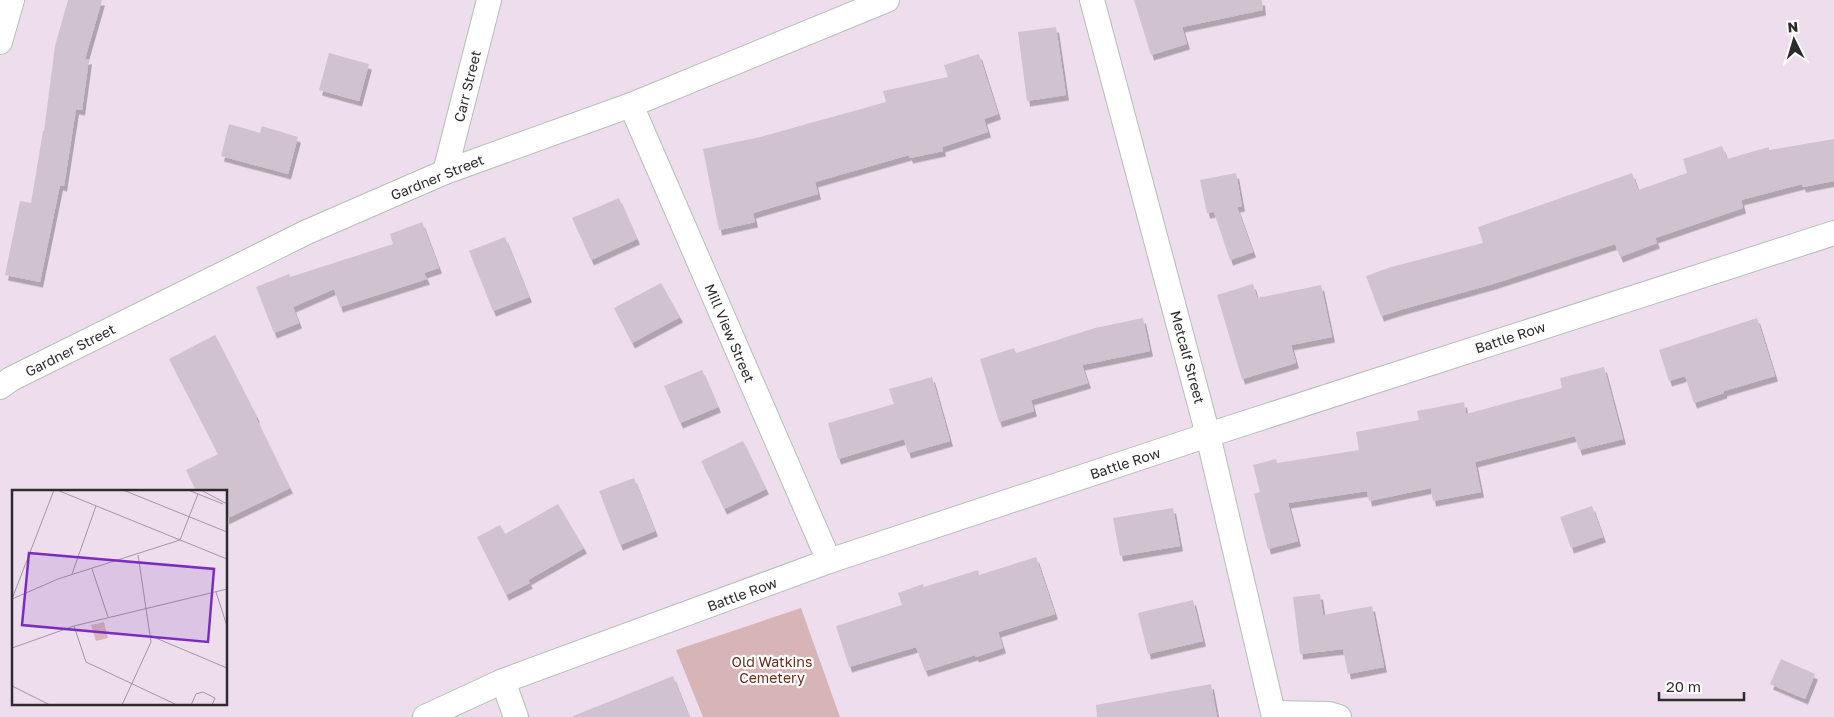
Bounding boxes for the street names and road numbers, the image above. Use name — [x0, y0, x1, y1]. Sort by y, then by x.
street label: Carr Street — [450, 48, 484, 124]
street label: Gardner Street — [388, 151, 486, 203]
street label: Mill View Street — [702, 281, 758, 385]
street label: Metcalf Street — [1167, 309, 1209, 405]
street label: Battle Row — [1473, 318, 1547, 356]
street label: Gardner Street — [22, 320, 118, 380]
street label: Battle Row — [1088, 444, 1162, 482]
street label: Battle Row — [705, 574, 779, 614]

